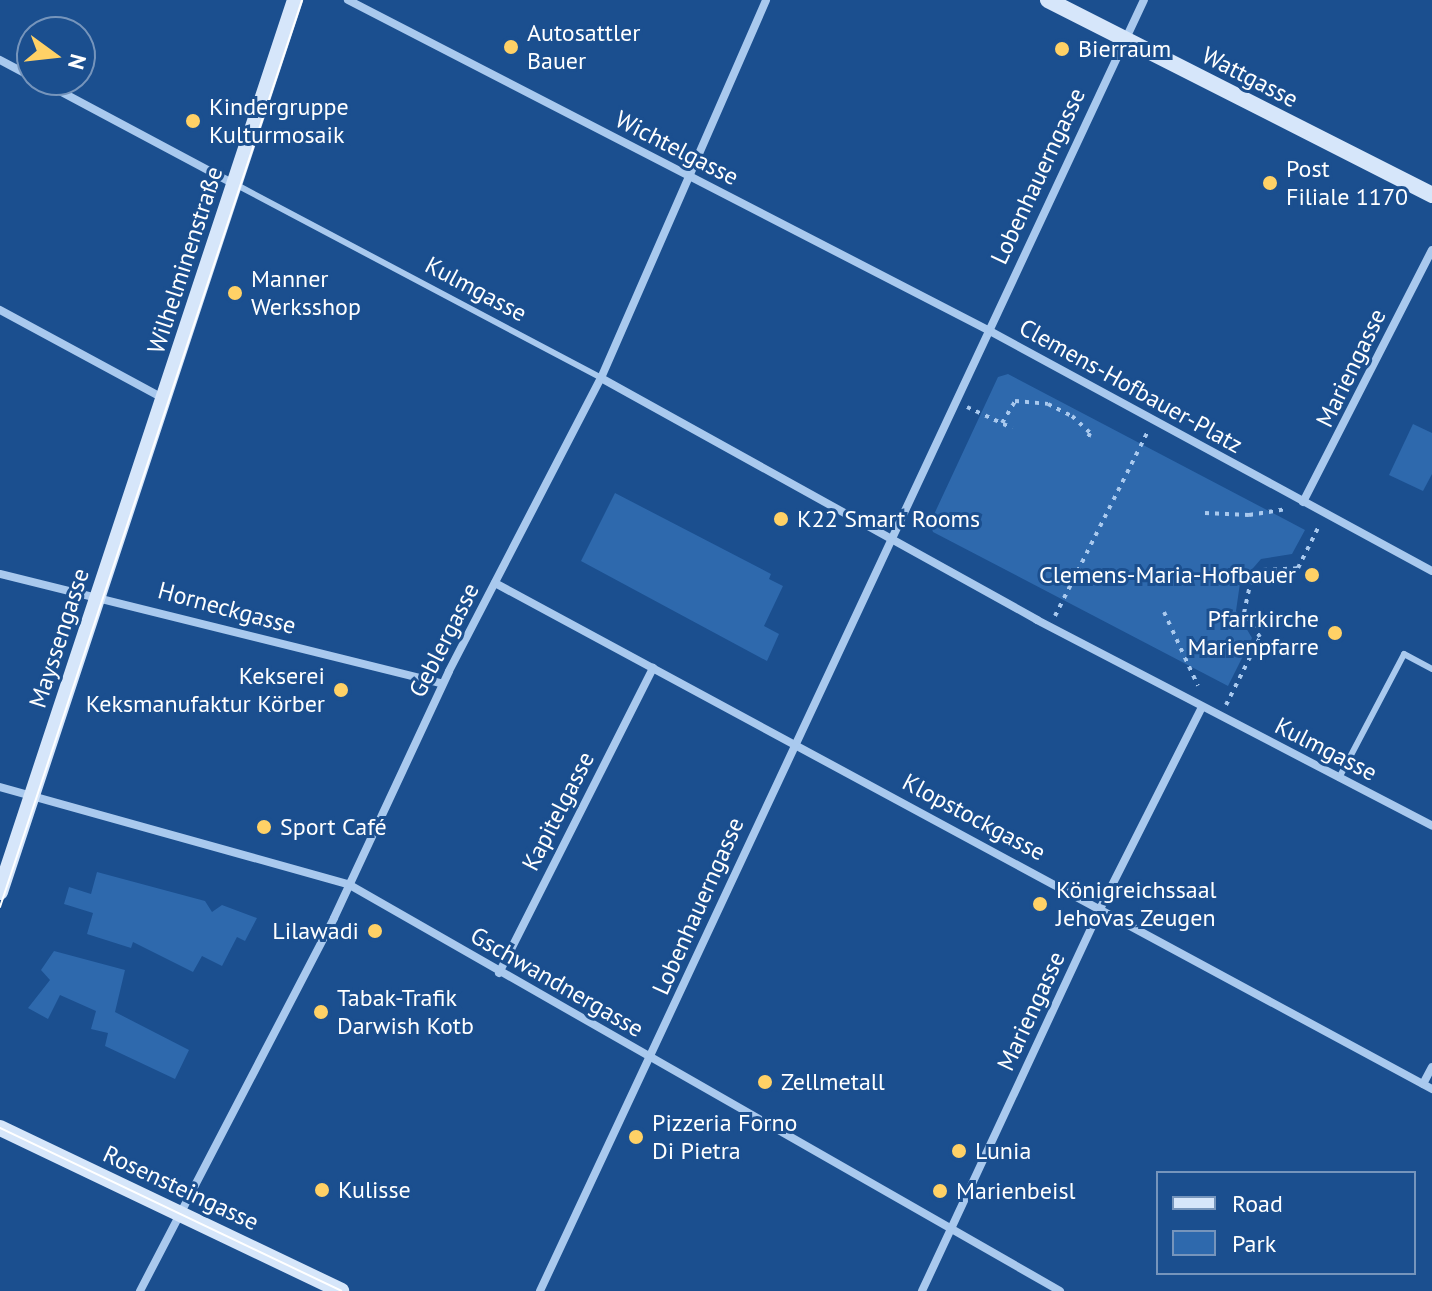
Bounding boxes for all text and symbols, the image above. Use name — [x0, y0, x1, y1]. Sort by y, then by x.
north arrow — [16, 16, 96, 96]
place label: Autosattler Bauer — [527, 19, 640, 75]
place label: Bierraum — [1078, 35, 1171, 63]
marker: Autosattler Bauer — [502, 38, 520, 56]
marker: Bierraum — [1053, 40, 1071, 58]
street label: Wattgasse — [1197, 41, 1303, 113]
text: N — [62, 51, 93, 72]
street label: Lobenhauerngasse — [985, 83, 1091, 269]
place label: Kindergruppe Kulturmosaik — [209, 93, 349, 149]
street label: Wichtelgasse — [611, 105, 743, 191]
marker: Kindergruppe Kulturmosaik — [184, 112, 202, 130]
place label: Post Filiale 1170 — [1286, 155, 1408, 211]
street label: Wilhelminenstraße — [141, 163, 229, 357]
marker: Post Filiale 1170 — [1261, 174, 1279, 192]
street label: Kulmgasse — [420, 250, 532, 328]
place label: Manner Werksshop — [251, 265, 361, 321]
marker: Manner Werksshop — [226, 284, 244, 302]
street label: Mariengasse — [1310, 304, 1392, 432]
street label: Clemens-Hofbauer-Platz — [1014, 313, 1248, 459]
place label: K22 Smart Rooms — [797, 505, 980, 533]
marker: K22 Smart Rooms — [772, 510, 790, 528]
place label: Clemens-Maria-Hofbauer — [1039, 561, 1296, 589]
street label: Mayssengasse — [23, 565, 95, 711]
marker: Clemens-Maria-Hofbauer — [1303, 566, 1321, 584]
street label: Horneckgasse — [155, 576, 299, 640]
street label: Geblergasse — [403, 578, 485, 702]
place label: Pfarrkirche Marienpfarre — [1187, 605, 1319, 661]
marker: Pfarrkirche Marienpfarre — [1326, 624, 1344, 642]
place label: Kekserei Keksmanufaktur Körber — [86, 662, 325, 718]
marker: Kekserei Keksmanufaktur Körber — [332, 681, 350, 699]
street label: Kulmgasse — [1270, 711, 1382, 787]
street label: Kapitelgasse — [516, 747, 600, 875]
street label: Klopstockgasse — [898, 767, 1050, 867]
place label: Sport Café — [280, 813, 387, 841]
street label: Lobenhauerngasse — [646, 813, 750, 999]
marker: Sport Café — [255, 818, 273, 836]
place label: Königreichssaal Jehovas Zeugen — [1056, 876, 1217, 932]
marker: Königreichssaal Jehovas Zeugen — [1031, 895, 1049, 913]
place label: Lilawadi — [272, 917, 359, 945]
street label: Gschwandnergasse — [465, 921, 649, 1043]
marker: Lilawadi — [366, 922, 384, 940]
street label: Mariengasse — [991, 947, 1071, 1075]
place label: Tabak-Trafik Darwish Kotb — [337, 984, 474, 1040]
marker: Tabak-Trafik Darwish Kotb — [312, 1003, 330, 1021]
place label: Zellmetall — [781, 1068, 885, 1096]
marker: Zellmetall — [756, 1073, 774, 1091]
place label: Pizzeria Forno Di Pietra — [652, 1109, 797, 1165]
marker: Pizzeria Forno Di Pietra — [627, 1128, 645, 1146]
place label: Lunia — [975, 1137, 1031, 1165]
street label: Rosensteingasse — [99, 1139, 263, 1237]
marker: Lunia — [950, 1142, 968, 1160]
legend — [1156, 1171, 1416, 1275]
place label: Kulisse — [338, 1176, 411, 1204]
place label: Marienbeisl — [956, 1177, 1075, 1205]
marker: Kulisse — [313, 1181, 331, 1199]
marker: Marienbeisl — [931, 1182, 949, 1200]
text: Road — [1232, 1188, 1283, 1219]
text: Park — [1232, 1228, 1276, 1259]

